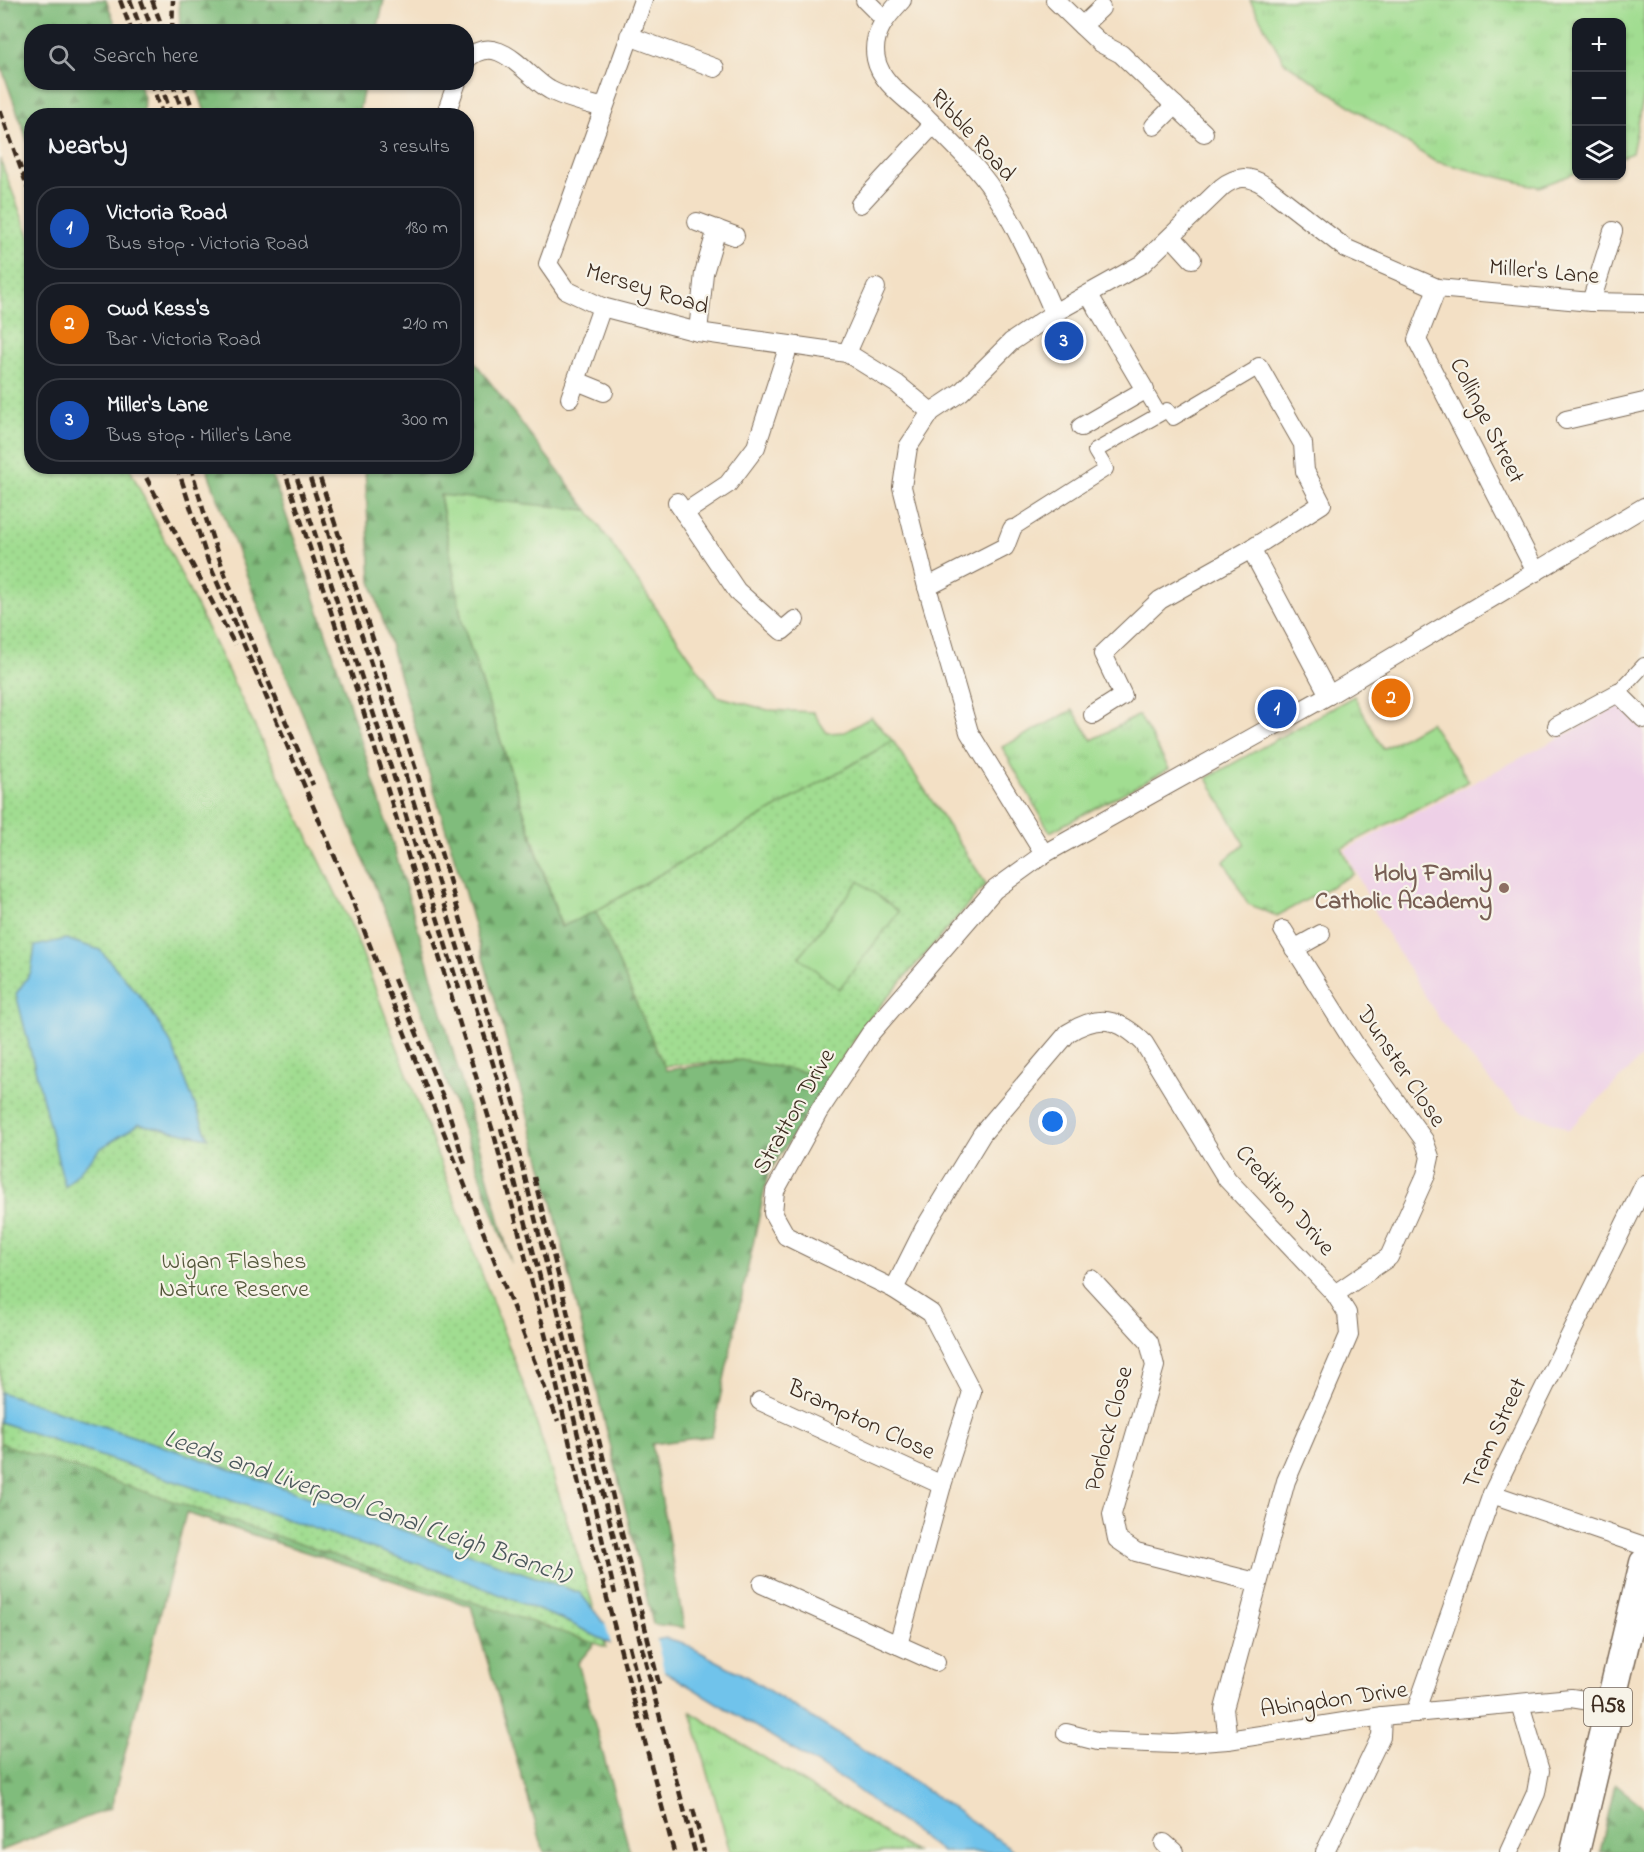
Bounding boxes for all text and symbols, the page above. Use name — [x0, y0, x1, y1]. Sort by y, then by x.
map controls — [1572, 18, 1626, 180]
button: + — [1572, 18, 1626, 72]
search box — [24, 24, 474, 90]
icon: search — [45, 41, 78, 74]
text: Search here — [93, 41, 198, 73]
button: − — [1572, 72, 1626, 126]
street label: Ribble Road — [921, 82, 1024, 191]
button: layers — [1572, 126, 1626, 180]
text: Nearby — [48, 128, 127, 166]
text: 3 results — [380, 133, 450, 162]
text: Victoria Road — [107, 198, 227, 230]
text: 1 — [66, 214, 73, 243]
text: 180 m — [405, 214, 448, 243]
text: Bus stop · Victoria Road — [107, 230, 309, 259]
street label: Miller's Lane — [1488, 251, 1601, 295]
street label: Mersey Road — [581, 255, 713, 326]
text: Owd Kess's — [107, 294, 210, 326]
text: 2 — [65, 310, 74, 339]
text: 210 m — [403, 310, 448, 339]
pin: 3 — [1044, 318, 1084, 364]
text: Bar · Victoria Road — [107, 326, 261, 355]
street label: Collinge Street — [1439, 352, 1533, 490]
text: Miller's Lane — [107, 390, 208, 422]
text: 3 — [65, 406, 74, 435]
text: 300 m — [402, 406, 448, 435]
text: Bus stop · Miller's Lane — [107, 422, 291, 451]
pin: 2 — [1372, 676, 1410, 720]
pin: 1 — [1258, 686, 1296, 732]
place label: Holy Family Catholic Academy — [1315, 857, 1492, 921]
marker: Holy Family Catholic Academy — [1497, 881, 1511, 895]
street label: Dunster Close — [1346, 998, 1454, 1135]
street label: Stratton Drive — [745, 1042, 845, 1182]
your location — [1038, 1107, 1067, 1136]
street label: Crediton Drive — [1226, 1138, 1343, 1265]
park label: Wigan Flashes Nature Reserve — [159, 1245, 309, 1308]
street label: Porlock Close — [1076, 1362, 1144, 1496]
street label: Brampton Close — [781, 1371, 941, 1471]
street label: Tram Street — [1455, 1373, 1537, 1495]
water label: Leeds and Liverpool Canal (Leigh Branch) — [159, 1420, 578, 1596]
street label: Abingdon Drive — [1258, 1673, 1410, 1729]
road number: A58 — [1584, 1688, 1632, 1726]

